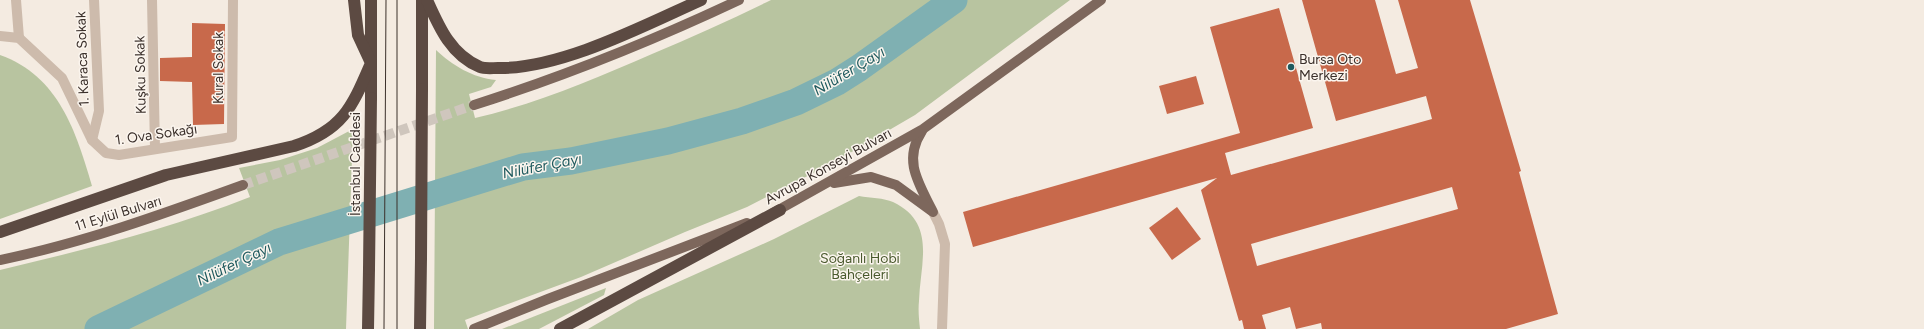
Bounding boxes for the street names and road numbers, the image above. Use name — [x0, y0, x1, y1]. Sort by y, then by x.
street label: 1. Karaca Sokak — [72, 11, 93, 107]
street label: Kural Sokak — [210, 32, 227, 104]
street label: Kuşku Sokak — [131, 36, 150, 114]
street label: İstanbul Caddesi — [347, 112, 364, 216]
street label: 1. Ova Sokağı — [114, 120, 198, 149]
street label: Avrupa Konseyi Bulvarı — [762, 125, 895, 208]
street label: 11 Eylül Bulvarı — [73, 192, 164, 235]

